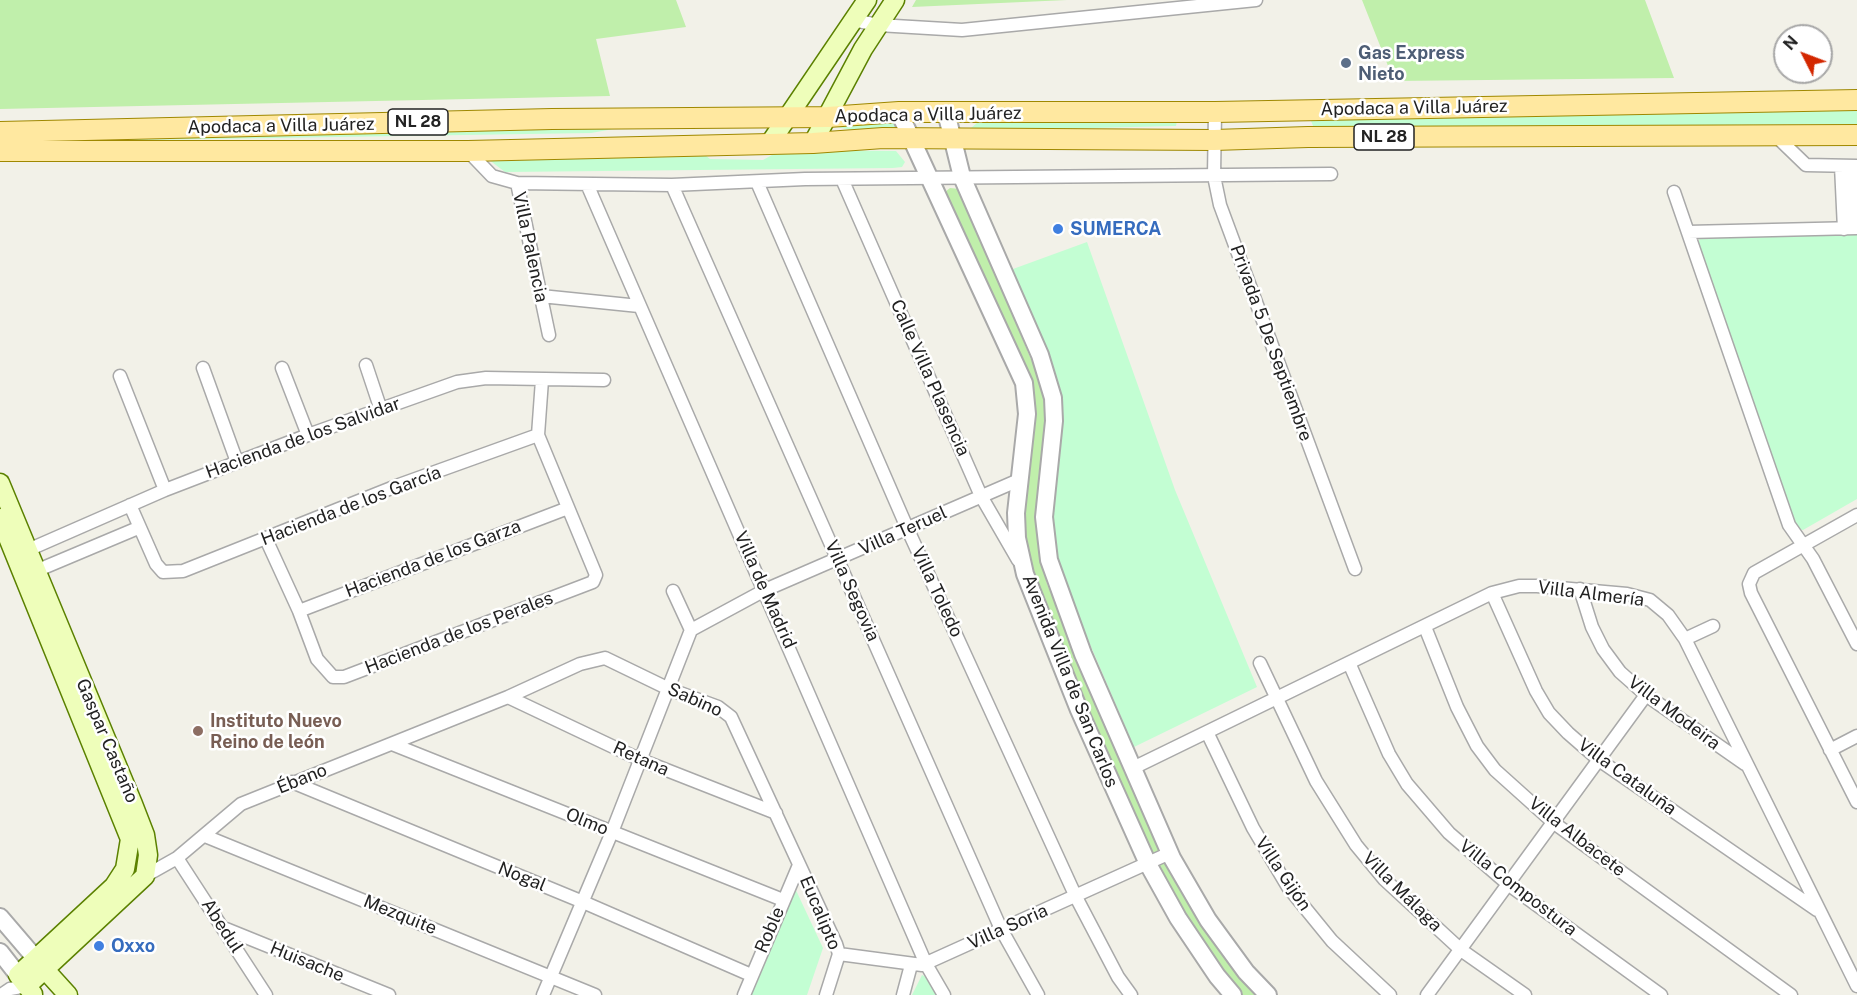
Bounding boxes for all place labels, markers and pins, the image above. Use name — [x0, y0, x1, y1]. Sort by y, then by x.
place label: Gas Express Nieto — [1358, 42, 1465, 84]
marker: Gas Express Nieto — [1339, 56, 1353, 70]
place label: SUMERCA — [1070, 218, 1161, 240]
marker: SUMERCA — [1051, 222, 1065, 236]
place label: Instituto Nuevo Reino de león — [210, 710, 342, 752]
marker: Instituto Nuevo Reino de león — [191, 724, 205, 738]
place label: Oxxo — [111, 935, 155, 957]
marker: Oxxo — [92, 939, 106, 953]

